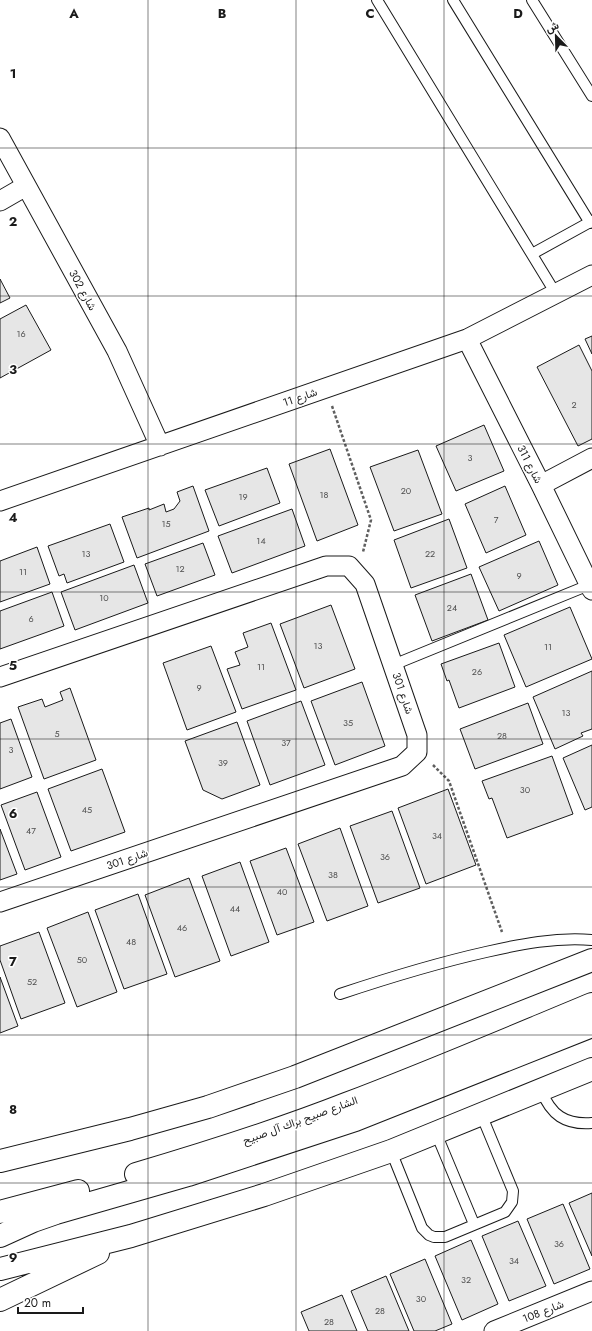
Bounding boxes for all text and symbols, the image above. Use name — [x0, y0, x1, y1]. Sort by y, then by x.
text: A — [68, 4, 79, 23]
text: B — [218, 4, 227, 23]
text: C — [365, 4, 375, 23]
text: D — [513, 4, 523, 23]
north arrow — [536, 16, 576, 56]
text: ش — [543, 17, 561, 37]
text: 1 — [10, 64, 16, 83]
text: 2 — [9, 212, 17, 231]
street label: شارع 302 — [65, 267, 101, 314]
house number: 16 — [16, 327, 26, 340]
text: 3 — [9, 360, 17, 379]
street label: شارع 11 — [281, 384, 320, 410]
house number: 2 — [571, 398, 577, 411]
street label: شارع 311 — [513, 442, 547, 486]
house number: 3 — [468, 451, 473, 464]
house number: 20 — [401, 484, 412, 497]
house number: 18 — [320, 488, 329, 501]
house number: 19 — [238, 490, 248, 503]
text: 4 — [8, 508, 18, 527]
house number: 7 — [494, 513, 499, 526]
house number: 15 — [161, 517, 171, 530]
house number: 14 — [256, 534, 266, 547]
house number: 13 — [82, 547, 91, 560]
house number: 22 — [425, 547, 435, 560]
house number: 12 — [175, 562, 185, 575]
house number: 11 — [19, 565, 27, 578]
house number: 9 — [516, 569, 522, 582]
house number: 10 — [99, 591, 109, 604]
house number: 24 — [447, 601, 457, 614]
house number: 6 — [28, 612, 34, 625]
house number: 13 — [314, 639, 323, 652]
house number: 11 — [544, 640, 552, 653]
text: 5 — [9, 656, 17, 675]
house number: 11 — [257, 660, 265, 673]
house number: 26 — [472, 665, 482, 678]
street label: شارع 301 — [388, 670, 418, 716]
house number: 9 — [196, 681, 202, 694]
house number: 13 — [562, 706, 571, 719]
house number: 35 — [343, 716, 353, 729]
house number: 5 — [54, 727, 60, 740]
house number: 28 — [497, 729, 507, 742]
house number: 37 — [281, 736, 291, 749]
house number: 3 — [9, 743, 14, 756]
house number: 39 — [218, 756, 228, 769]
house number: 30 — [520, 783, 531, 796]
house number: 45 — [82, 803, 92, 816]
text: 6 — [9, 804, 18, 823]
house number: 47 — [26, 824, 36, 837]
house number: 34 — [432, 829, 442, 842]
street label: شارع 301 — [104, 844, 150, 874]
house number: 36 — [380, 850, 390, 863]
house number: 38 — [328, 868, 338, 881]
house number: 40 — [277, 885, 288, 898]
house number: 44 — [230, 902, 240, 915]
house number: 46 — [177, 921, 187, 934]
house number: 48 — [126, 935, 136, 948]
text: 7 — [9, 952, 17, 971]
house number: 50 — [77, 953, 88, 966]
house number: 52 — [27, 975, 37, 988]
street label: الشارع صبيح براك آل صبيح — [240, 1092, 360, 1148]
text: 8 — [9, 1100, 17, 1119]
house number: 36 — [554, 1237, 564, 1250]
text: 9 — [9, 1248, 18, 1267]
house number: 34 — [509, 1254, 519, 1267]
house number: 32 — [461, 1273, 471, 1286]
scale bar — [18, 1289, 83, 1315]
house number: 30 — [416, 1292, 427, 1305]
text: 20 m — [24, 1294, 51, 1312]
street label: شارع 108 — [520, 1295, 566, 1326]
house number: 28 — [375, 1304, 385, 1317]
house number: 28 — [324, 1315, 334, 1328]

